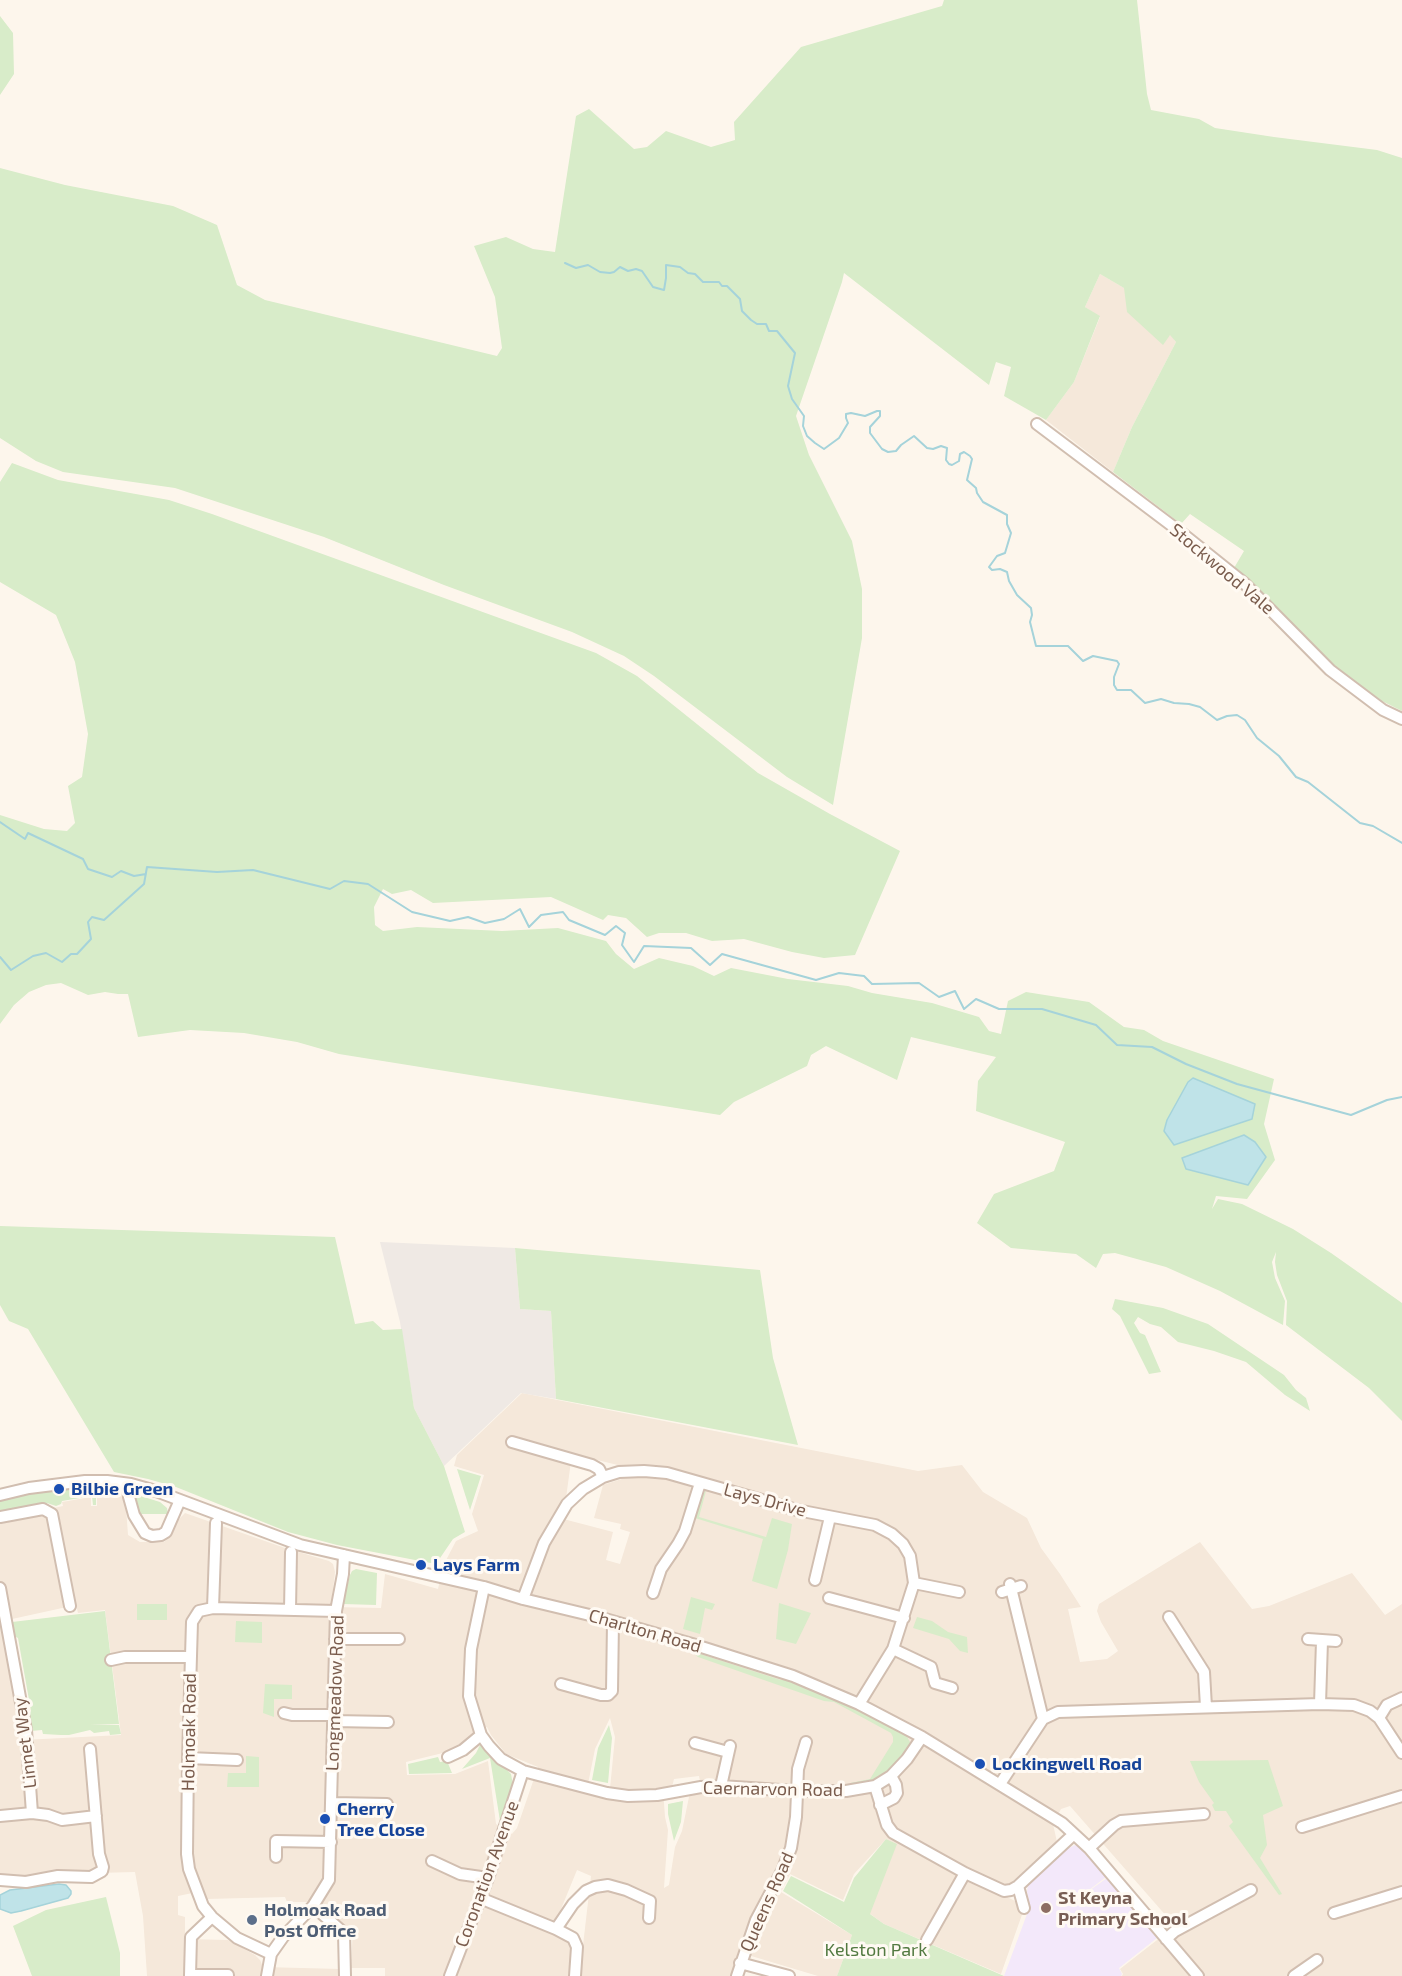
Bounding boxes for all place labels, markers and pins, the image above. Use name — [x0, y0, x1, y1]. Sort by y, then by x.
place label: Bilbie Green — [71, 1478, 173, 1500]
marker: Bilbie Green — [52, 1482, 66, 1496]
place label: Lays Farm — [433, 1554, 520, 1576]
marker: Lays Farm — [414, 1558, 428, 1572]
place label: Lockingwell Road — [992, 1753, 1142, 1775]
marker: Lockingwell Road — [973, 1757, 987, 1771]
place label: Cherry Tree Close — [337, 1798, 425, 1840]
marker: Cherry Tree Close — [318, 1812, 332, 1826]
place label: St Keyna Primary School — [1058, 1887, 1187, 1930]
place label: Holmoak Road Post Office — [264, 1899, 387, 1942]
marker: St Keyna Primary School — [1039, 1901, 1053, 1915]
marker: Holmoak Road Post Office — [245, 1913, 259, 1927]

